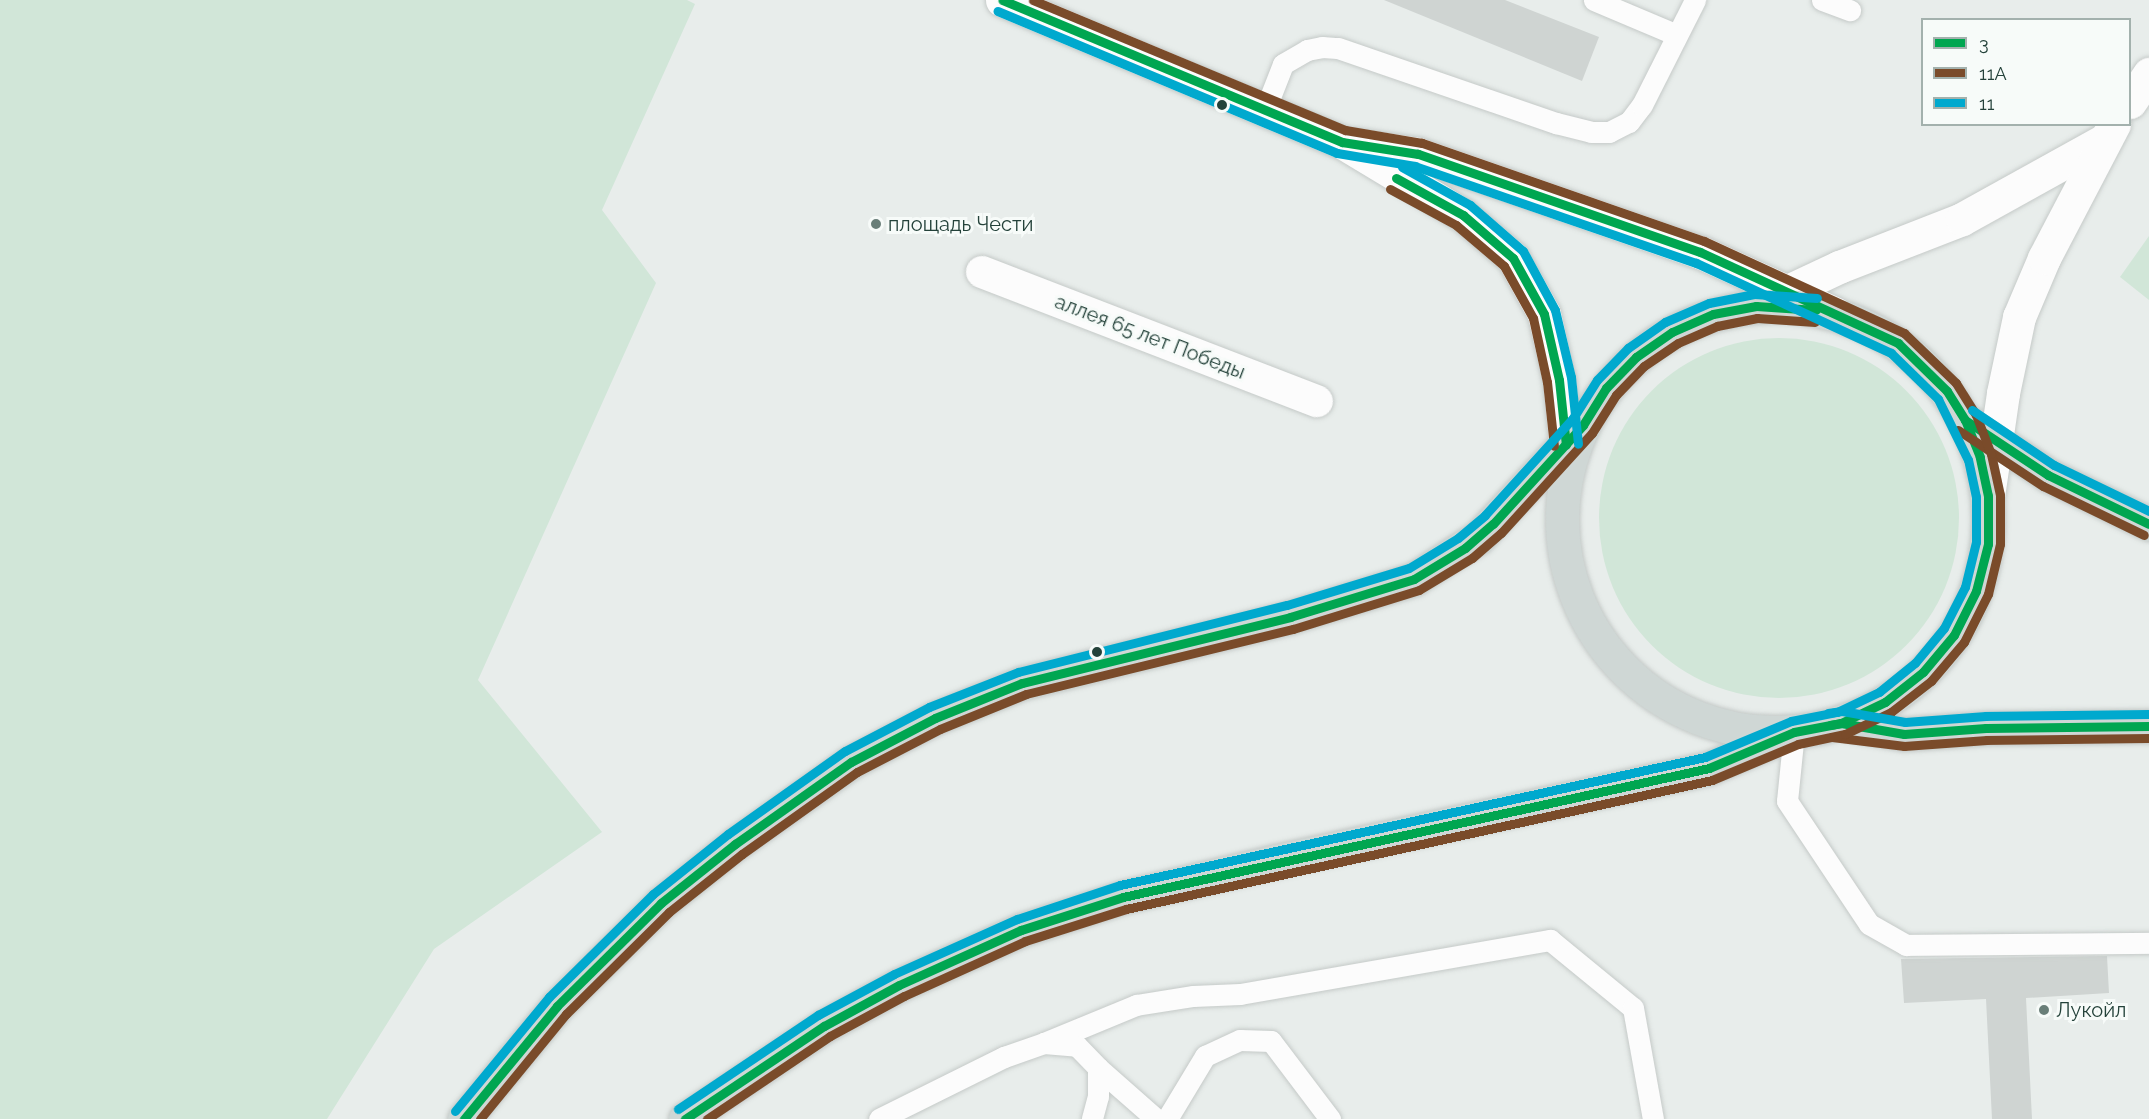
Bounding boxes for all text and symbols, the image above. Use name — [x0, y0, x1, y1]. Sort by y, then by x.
legend — [1921, 18, 2131, 126]
text: 3 — [1979, 33, 1989, 54]
text: 11А — [1979, 63, 2007, 84]
text: 11 — [1979, 93, 1994, 114]
unlabelled marker — [1216, 99, 1228, 111]
place label: площадь Чести — [888, 212, 1033, 236]
marker: площадь Чести — [869, 217, 883, 231]
street label: аллея 65 лет Победы — [1051, 290, 1249, 384]
unlabelled marker — [1091, 646, 1103, 658]
place label: Лукойл — [2056, 998, 2126, 1022]
marker: Лукойл — [2037, 1003, 2051, 1017]

